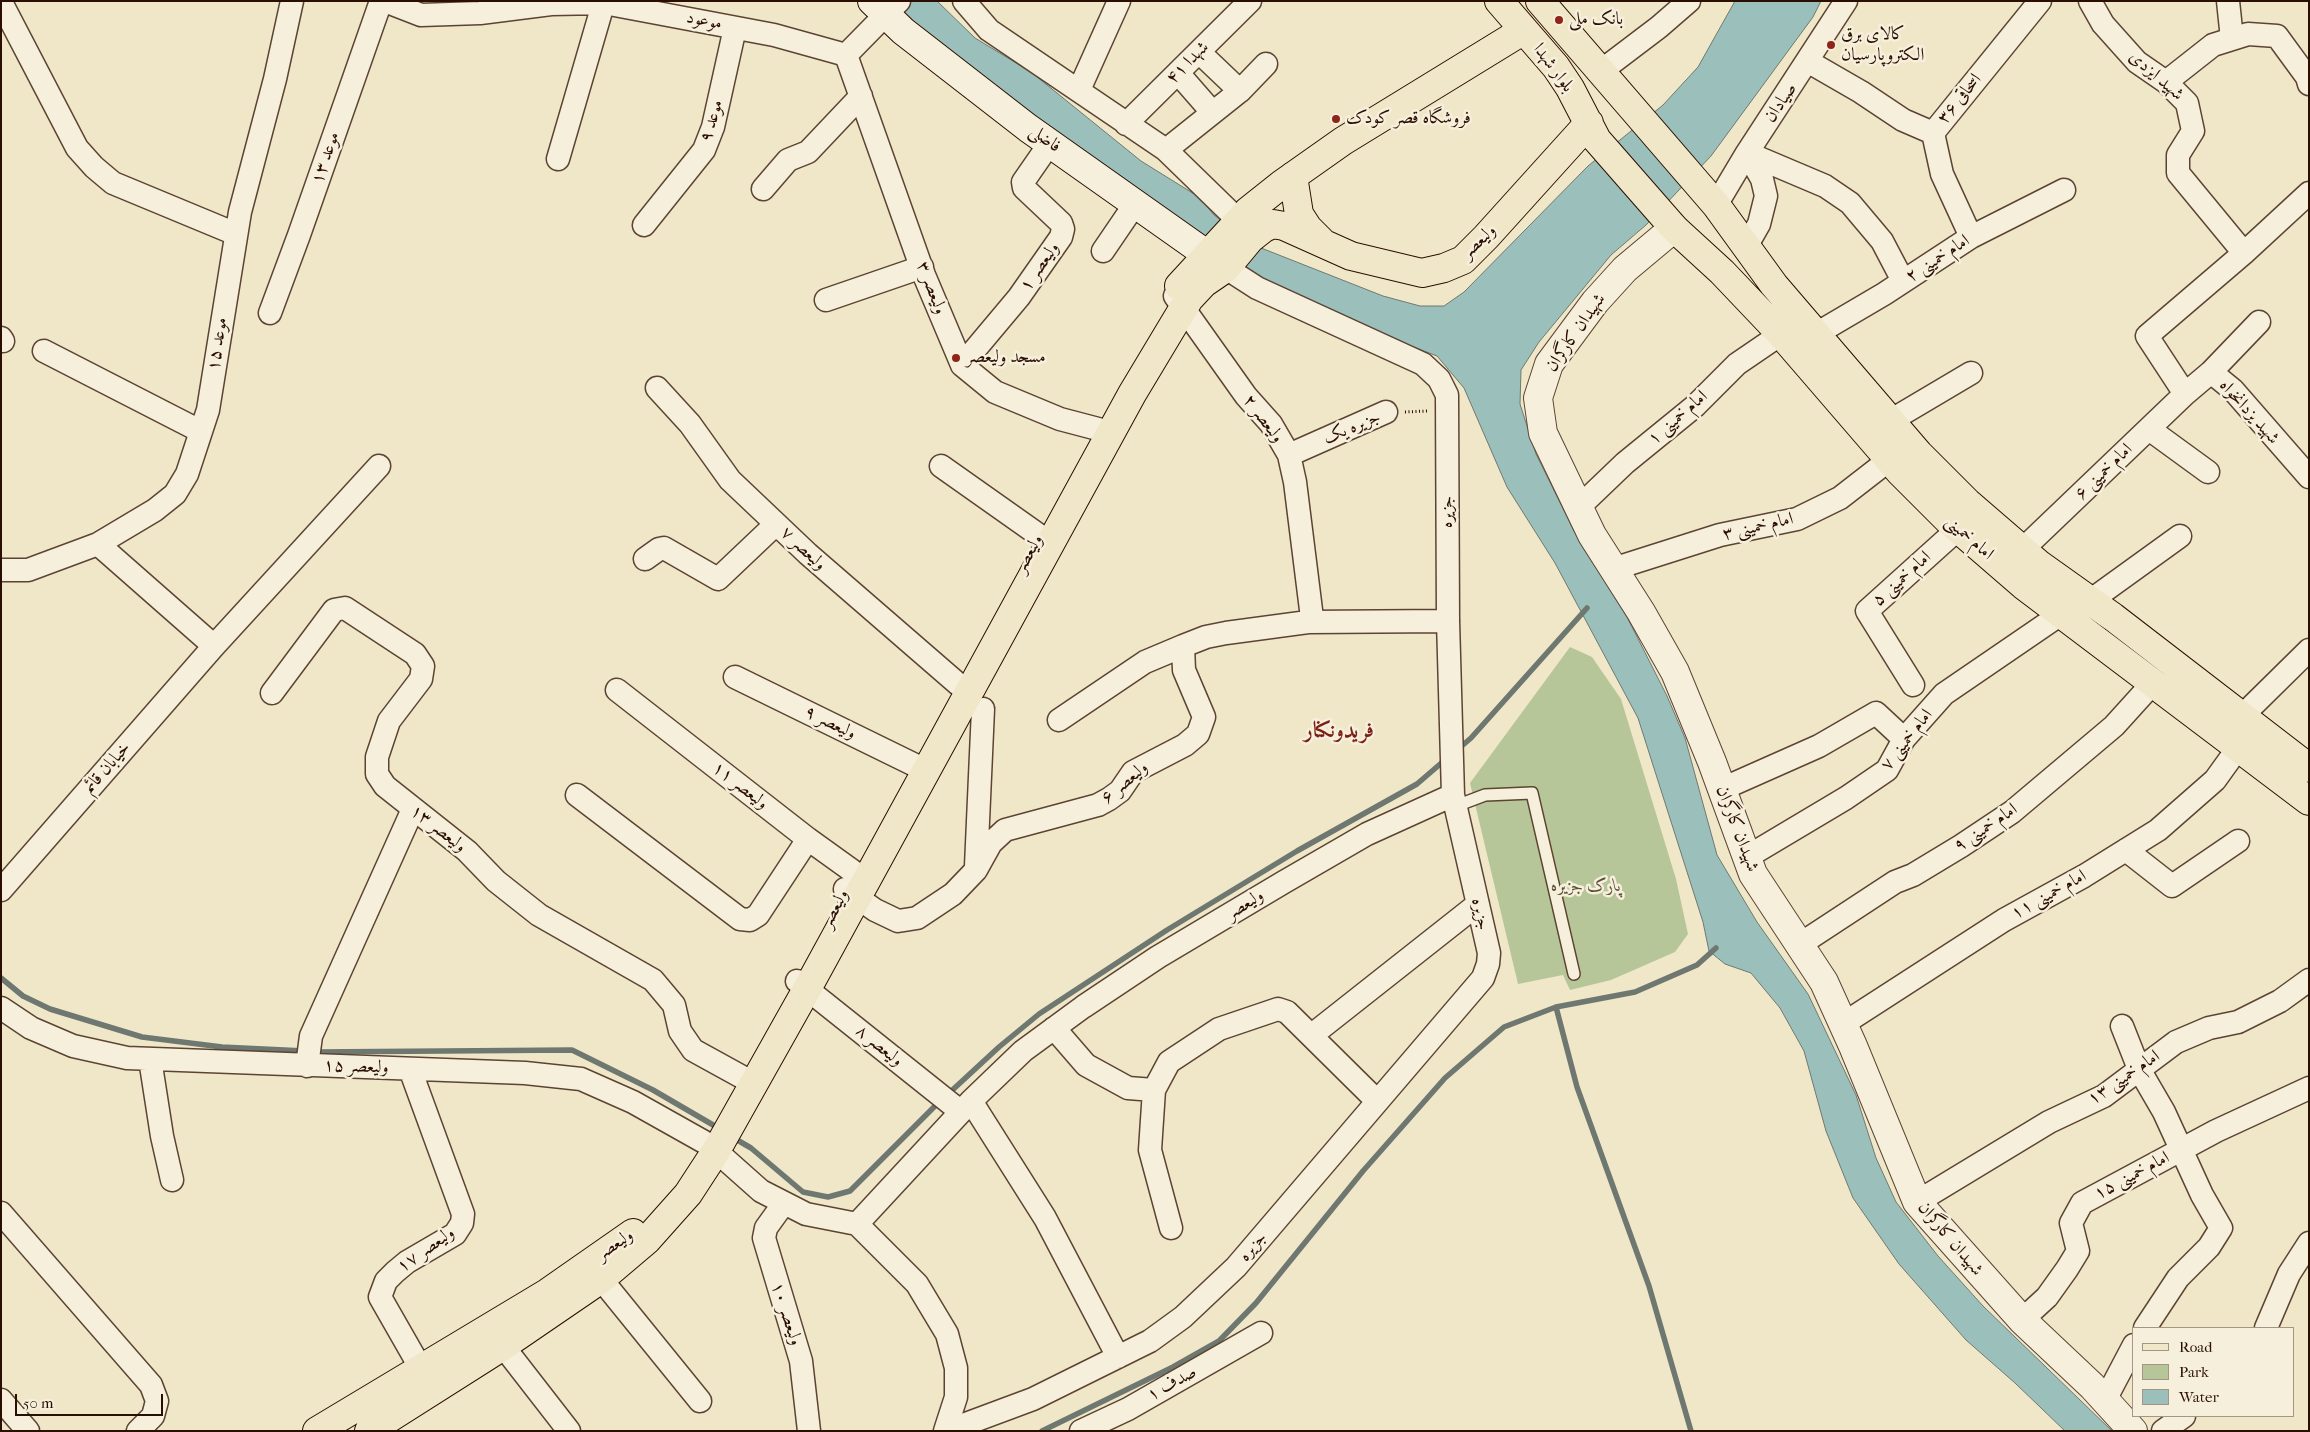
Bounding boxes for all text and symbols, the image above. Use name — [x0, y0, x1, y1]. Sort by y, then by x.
street label: موعود — [684, 7, 724, 35]
place label: بانک ملی — [1569, 9, 1623, 31]
marker: بانک ملی — [1553, 14, 1565, 26]
place label: کالای برق الکتروپارسیان — [1841, 24, 1924, 66]
street label: شهدا ۴۱ — [1162, 37, 1214, 89]
street label: بلوار شهدا — [1528, 39, 1578, 97]
marker: کالای برق الکتروپارسیان — [1825, 39, 1837, 51]
street label: شهید ایزدی — [2124, 46, 2188, 106]
street label: اسحاقی ۳۶ — [1933, 70, 1987, 128]
street label: صیادان — [1760, 79, 1802, 127]
street label: موعد ۹ — [695, 97, 729, 145]
place label: فروشگاه قصر کودک — [1346, 108, 1471, 130]
marker: فروشگاه قصر کودک — [1330, 113, 1342, 125]
street label: فاضلی — [1025, 120, 1065, 158]
street label: موعد ۱۳ — [307, 129, 345, 187]
street label: ولیعصر — [1457, 220, 1501, 264]
street label: امام خمینی ۲ — [1902, 230, 1974, 288]
street label: ولیعصر ۱ — [1015, 238, 1065, 296]
street label: ولیعصر ۳ — [911, 259, 951, 317]
street label: شهیدان کارگران — [1541, 290, 1611, 376]
street label: موعد ۱۵ — [203, 316, 233, 372]
place label: مسجد ولیعصر — [966, 347, 1046, 369]
marker: مسجد ولیعصر — [950, 352, 962, 364]
street label: شهید یزدانخواه — [2214, 375, 2284, 449]
street label: امام خمینی ۱ — [1644, 386, 1712, 450]
street label: ولیعصر ۲ — [1238, 391, 1288, 447]
street label: جزیره یک — [1320, 406, 1384, 450]
street label: امام خمینی ۶ — [2071, 439, 2137, 505]
street label: جزیره — [1437, 496, 1459, 528]
street label: امام خمینی ۳ — [1720, 508, 1796, 546]
street label: امام خمینی — [1940, 511, 1998, 565]
street label: ولیعصر ۷ — [776, 522, 830, 576]
street label: ولیعصر — [1010, 531, 1048, 577]
street label: امام خمینی ۵ — [1868, 547, 1936, 611]
street label: ولیعصر ۹ — [801, 701, 859, 745]
street label: امام خمینی ۷ — [1876, 705, 1938, 775]
district label: فریدونکنار — [1304, 719, 1374, 745]
street label: خیابان قائم — [78, 737, 136, 799]
street label: ولیعصر ۱۱ — [708, 757, 772, 815]
street label: ولیعصر ۶ — [1097, 757, 1153, 809]
street label: شهیدان کارگران — [1711, 783, 1763, 875]
street label: امام خمینی ۹ — [1950, 799, 2022, 857]
street label: ولیعصر ۱۳ — [406, 800, 470, 858]
street label: امام خمینی ۱۱ — [2008, 866, 2090, 924]
park label: پارک جزیره — [1551, 876, 1621, 898]
street label: ولیعصر — [1222, 885, 1268, 925]
street label: ولیعصر — [816, 886, 854, 932]
street label: جزیره — [1466, 896, 1494, 932]
street label: ولیعصر ۸ — [851, 1020, 907, 1072]
street label: امام خمینی ۱۳ — [2084, 1046, 2164, 1110]
street label: ولیعصر ۱۵ — [323, 1055, 389, 1079]
street label: امام خمینی ۱۵ — [2090, 1147, 2174, 1205]
street label: شهیدان کارگران — [1913, 1197, 1987, 1281]
street label: ولیعصر ۱۷ — [393, 1222, 459, 1278]
street label: ولیعصر — [592, 1225, 638, 1265]
street label: جزیره — [1234, 1228, 1272, 1266]
street label: ولیعصر ۱۰ — [766, 1280, 806, 1348]
legend — [2132, 1327, 2295, 1417]
text: Road — [2179, 1338, 2212, 1356]
street label: صدف ۱ — [1144, 1362, 1200, 1406]
text: Park — [2179, 1363, 2209, 1381]
scale bar — [18, 1384, 165, 1416]
text: Water — [2179, 1388, 2219, 1406]
text: 50 m — [23, 1394, 53, 1412]

